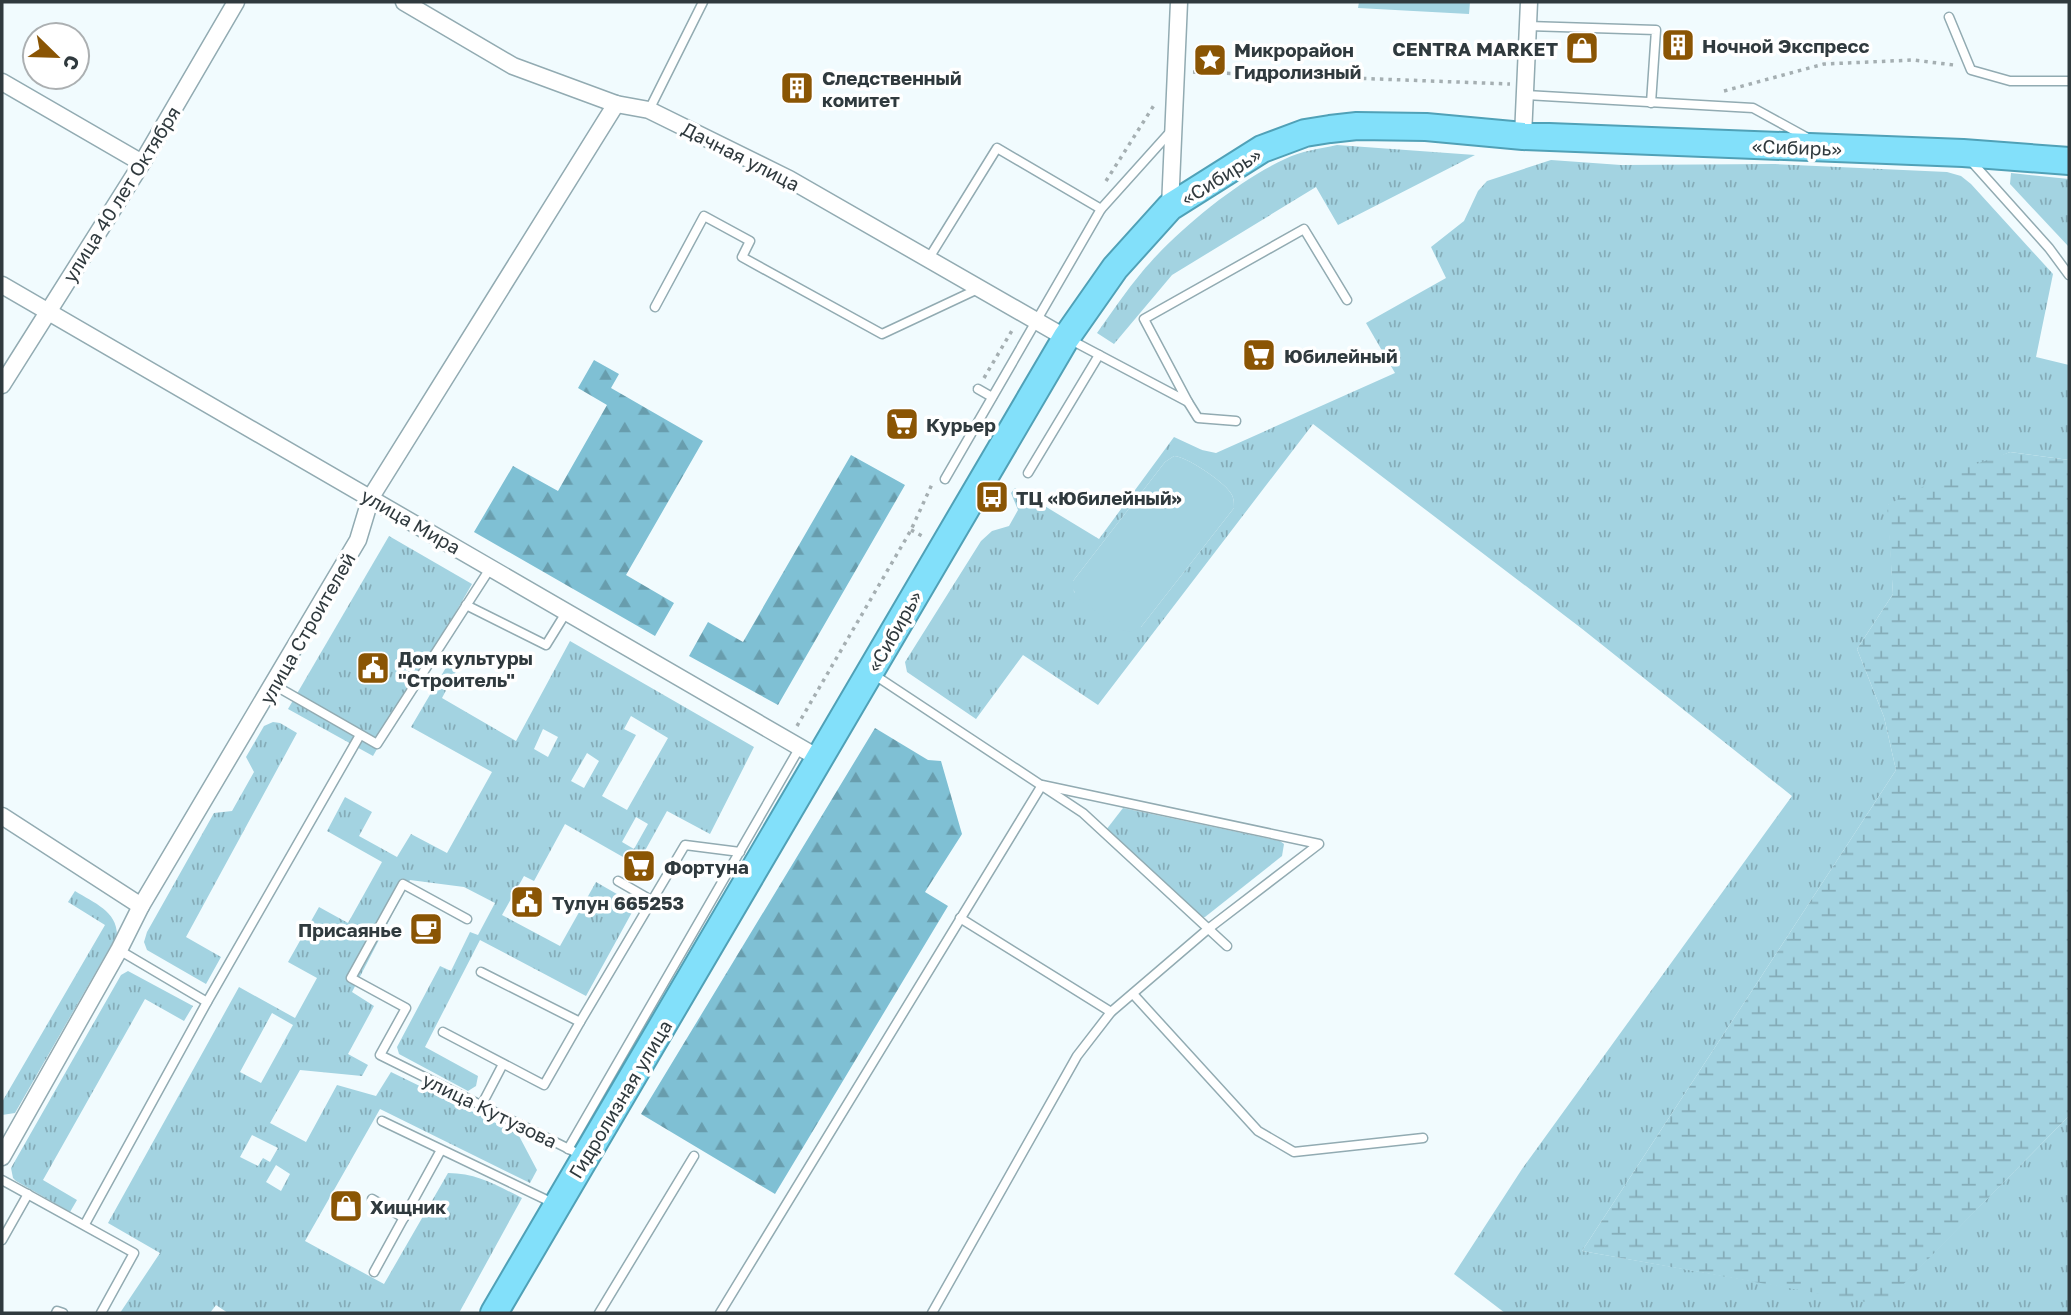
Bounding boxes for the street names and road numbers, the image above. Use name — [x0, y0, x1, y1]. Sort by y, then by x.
street label: улица 40 лет Октября — [57, 102, 185, 286]
street label: Дачная улица — [678, 117, 804, 195]
street label: «Сибирь» — [1752, 134, 1842, 160]
street label: «Сибирь» — [1177, 142, 1265, 210]
street label: улица Мира — [357, 483, 465, 559]
street label: улица Строителей — [254, 548, 360, 708]
street label: «Сибирь» — [862, 586, 926, 676]
street label: Гидролизная улица — [564, 1016, 676, 1182]
street label: улица Кутузова — [419, 1067, 561, 1153]

